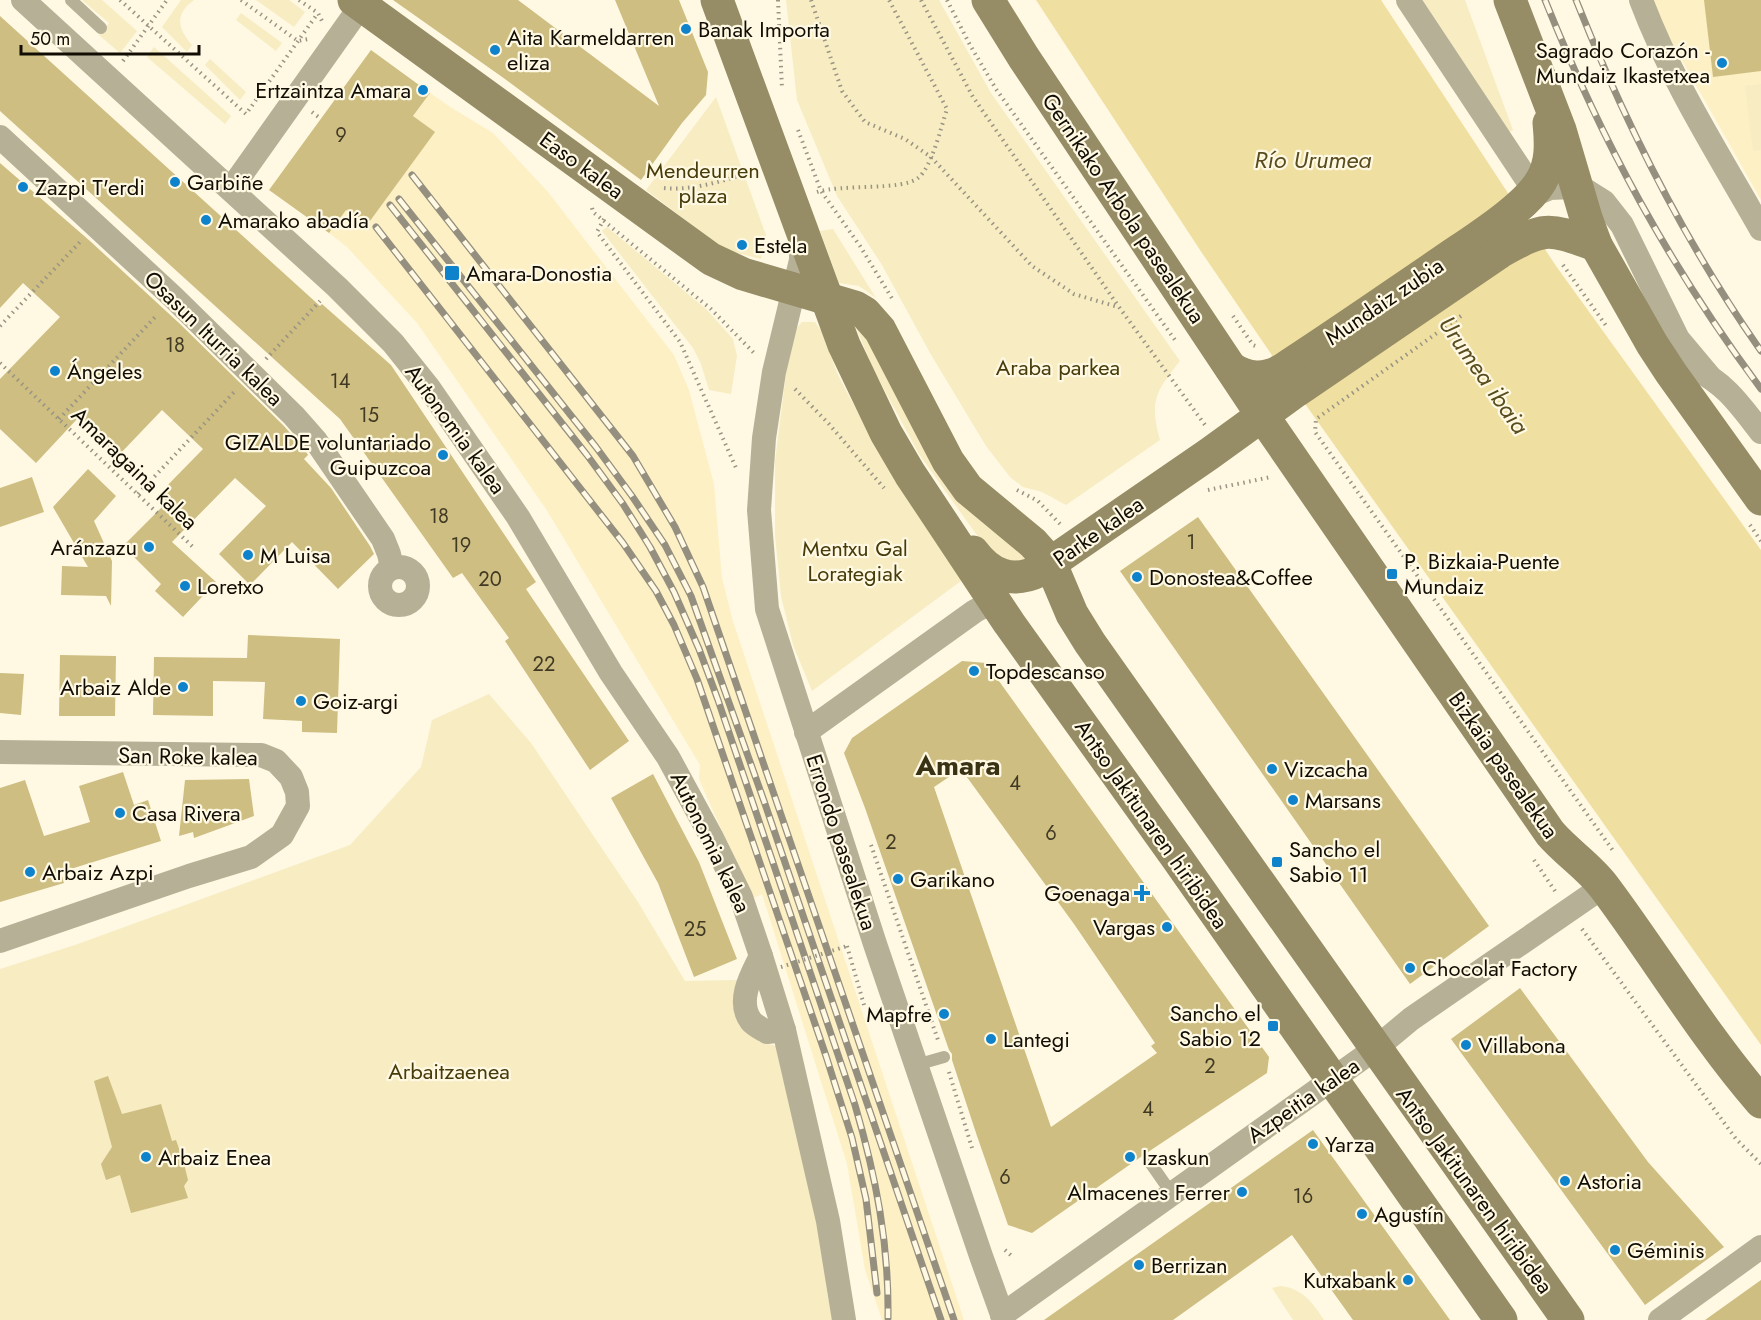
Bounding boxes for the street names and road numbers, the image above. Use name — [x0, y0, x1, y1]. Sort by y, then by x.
street label: Gernikako Arbola pasealekua — [1035, 86, 1213, 330]
street label: Easo kalea — [533, 123, 631, 207]
street label: Mundaiz zubia — [1318, 249, 1450, 353]
street label: Osasun Iturria kalea — [137, 263, 291, 413]
street label: Autonomia kalea — [398, 357, 514, 501]
street label: Amaragaina kalea — [64, 399, 206, 537]
street label: Parke kalea — [1046, 488, 1150, 574]
street label: Bizkaia pasealekua — [1441, 685, 1567, 845]
street label: Antso Jakitunaren hiribidea — [1067, 713, 1237, 935]
street label: San Roke kalea — [118, 739, 258, 773]
street label: Errondo pasealekua — [798, 750, 886, 934]
street label: Autonomia kalea — [663, 766, 759, 918]
street label: Azpeitia kalea — [1240, 1049, 1366, 1151]
street label: Antso Jakitunaren hiribidea — [1389, 1080, 1561, 1300]

